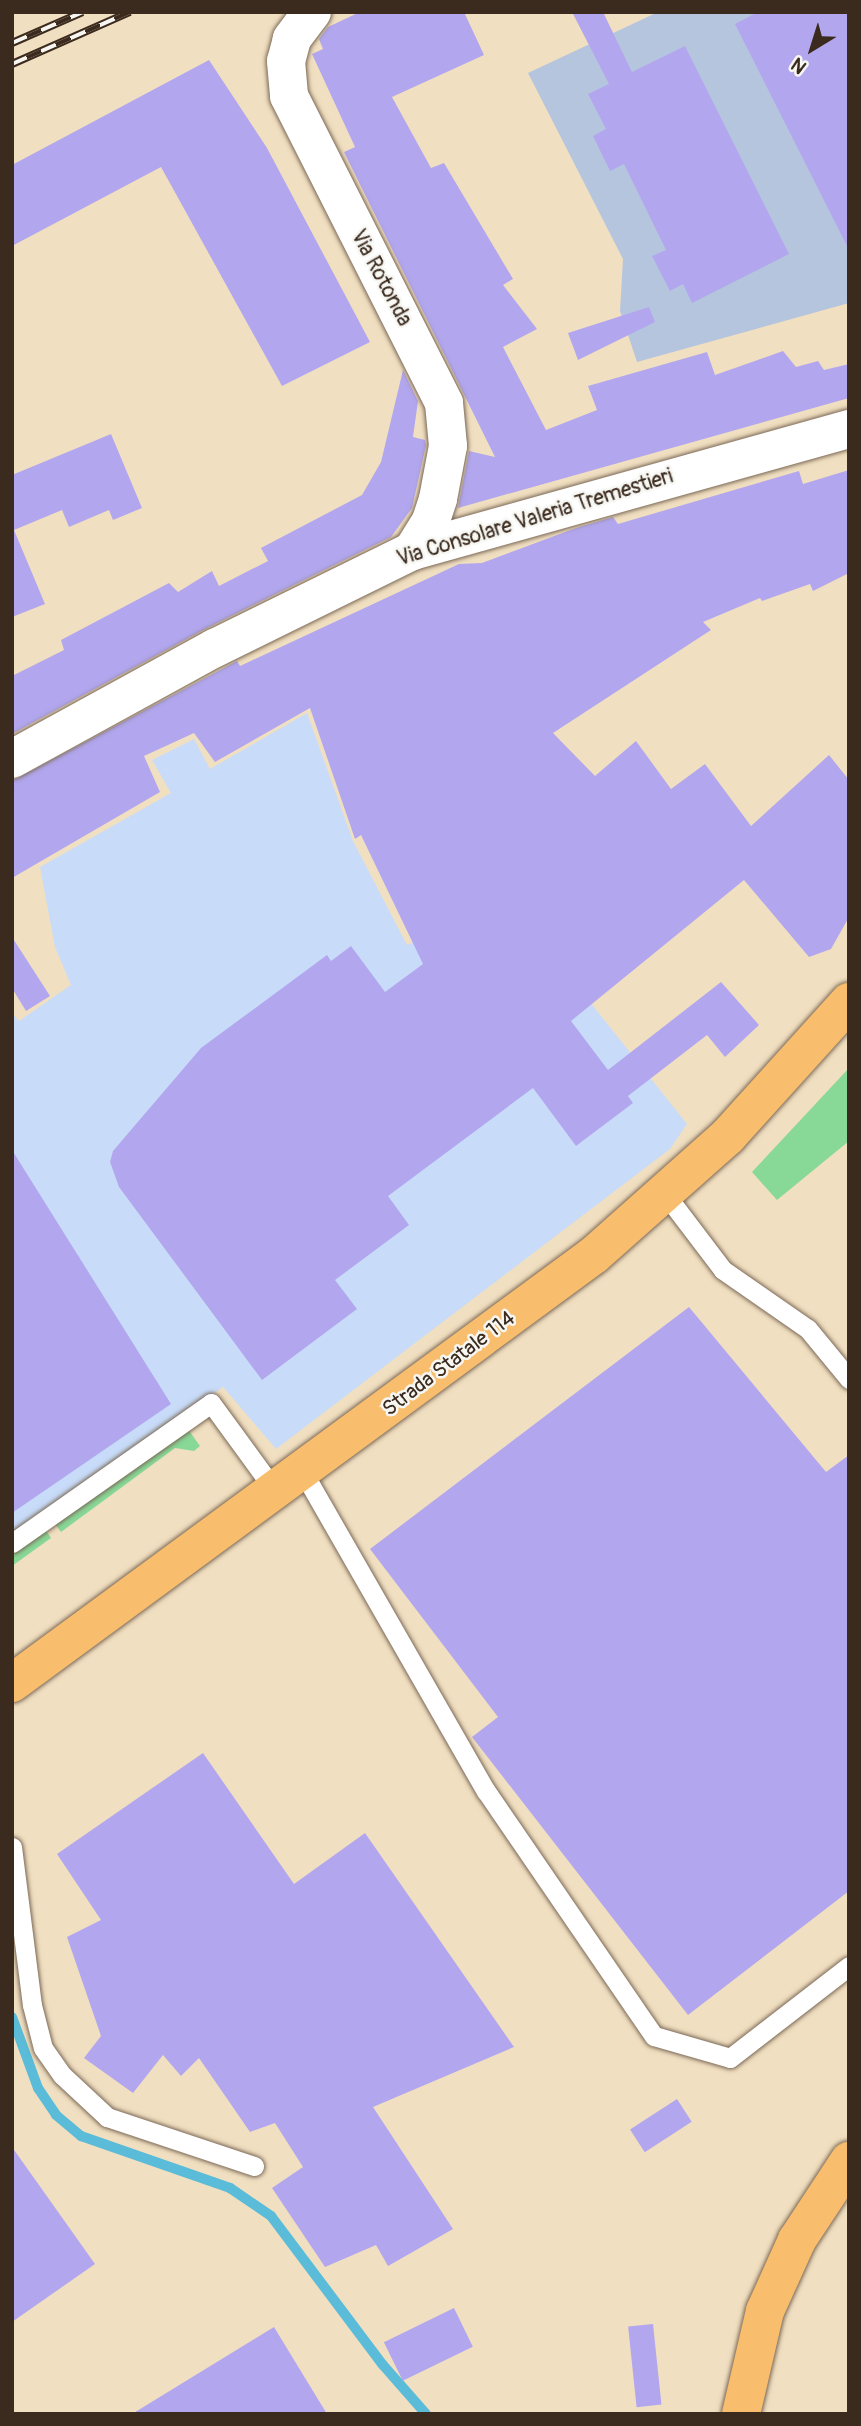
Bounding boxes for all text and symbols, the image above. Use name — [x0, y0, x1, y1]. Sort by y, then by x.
north arrow — [777, 14, 847, 84]
text: N — [787, 52, 812, 79]
street label: Via Rotonda — [345, 225, 417, 331]
street label: Via Consolare Valeria Tremestieri — [394, 464, 676, 572]
street label: Strada Statale 114 — [378, 1306, 520, 1422]

